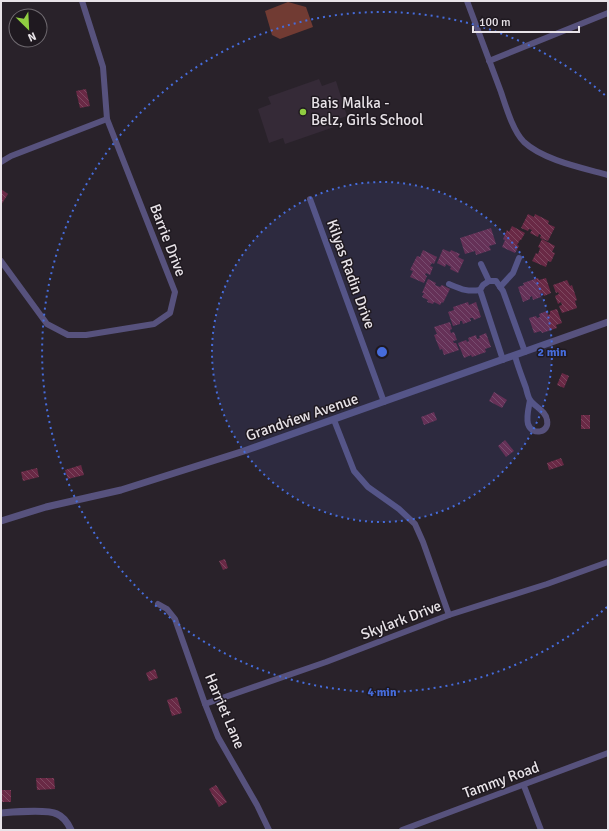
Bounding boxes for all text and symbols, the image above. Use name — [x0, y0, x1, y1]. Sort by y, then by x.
north arrow — [8, 8, 48, 48]
scale bar — [473, 8, 579, 34]
text: 100 m — [479, 15, 511, 30]
text: N — [26, 29, 38, 44]
place label: Bais Malka - Belz, Girls School — [311, 94, 423, 129]
marker: Bais Malka - Belz, Girls School — [298, 107, 308, 117]
street label: Barrie Drive — [146, 201, 190, 279]
street label: Kilyas Radin Drive — [323, 217, 379, 331]
centre of rings — [375, 345, 389, 359]
text: 2 min — [538, 345, 567, 360]
street label: Grandview Avenue — [243, 389, 361, 445]
street label: Skylark Drive — [358, 596, 444, 644]
street label: Harriet Lane — [201, 671, 249, 751]
text: 4 min — [368, 685, 397, 700]
street label: Tammy Road — [460, 758, 542, 802]

